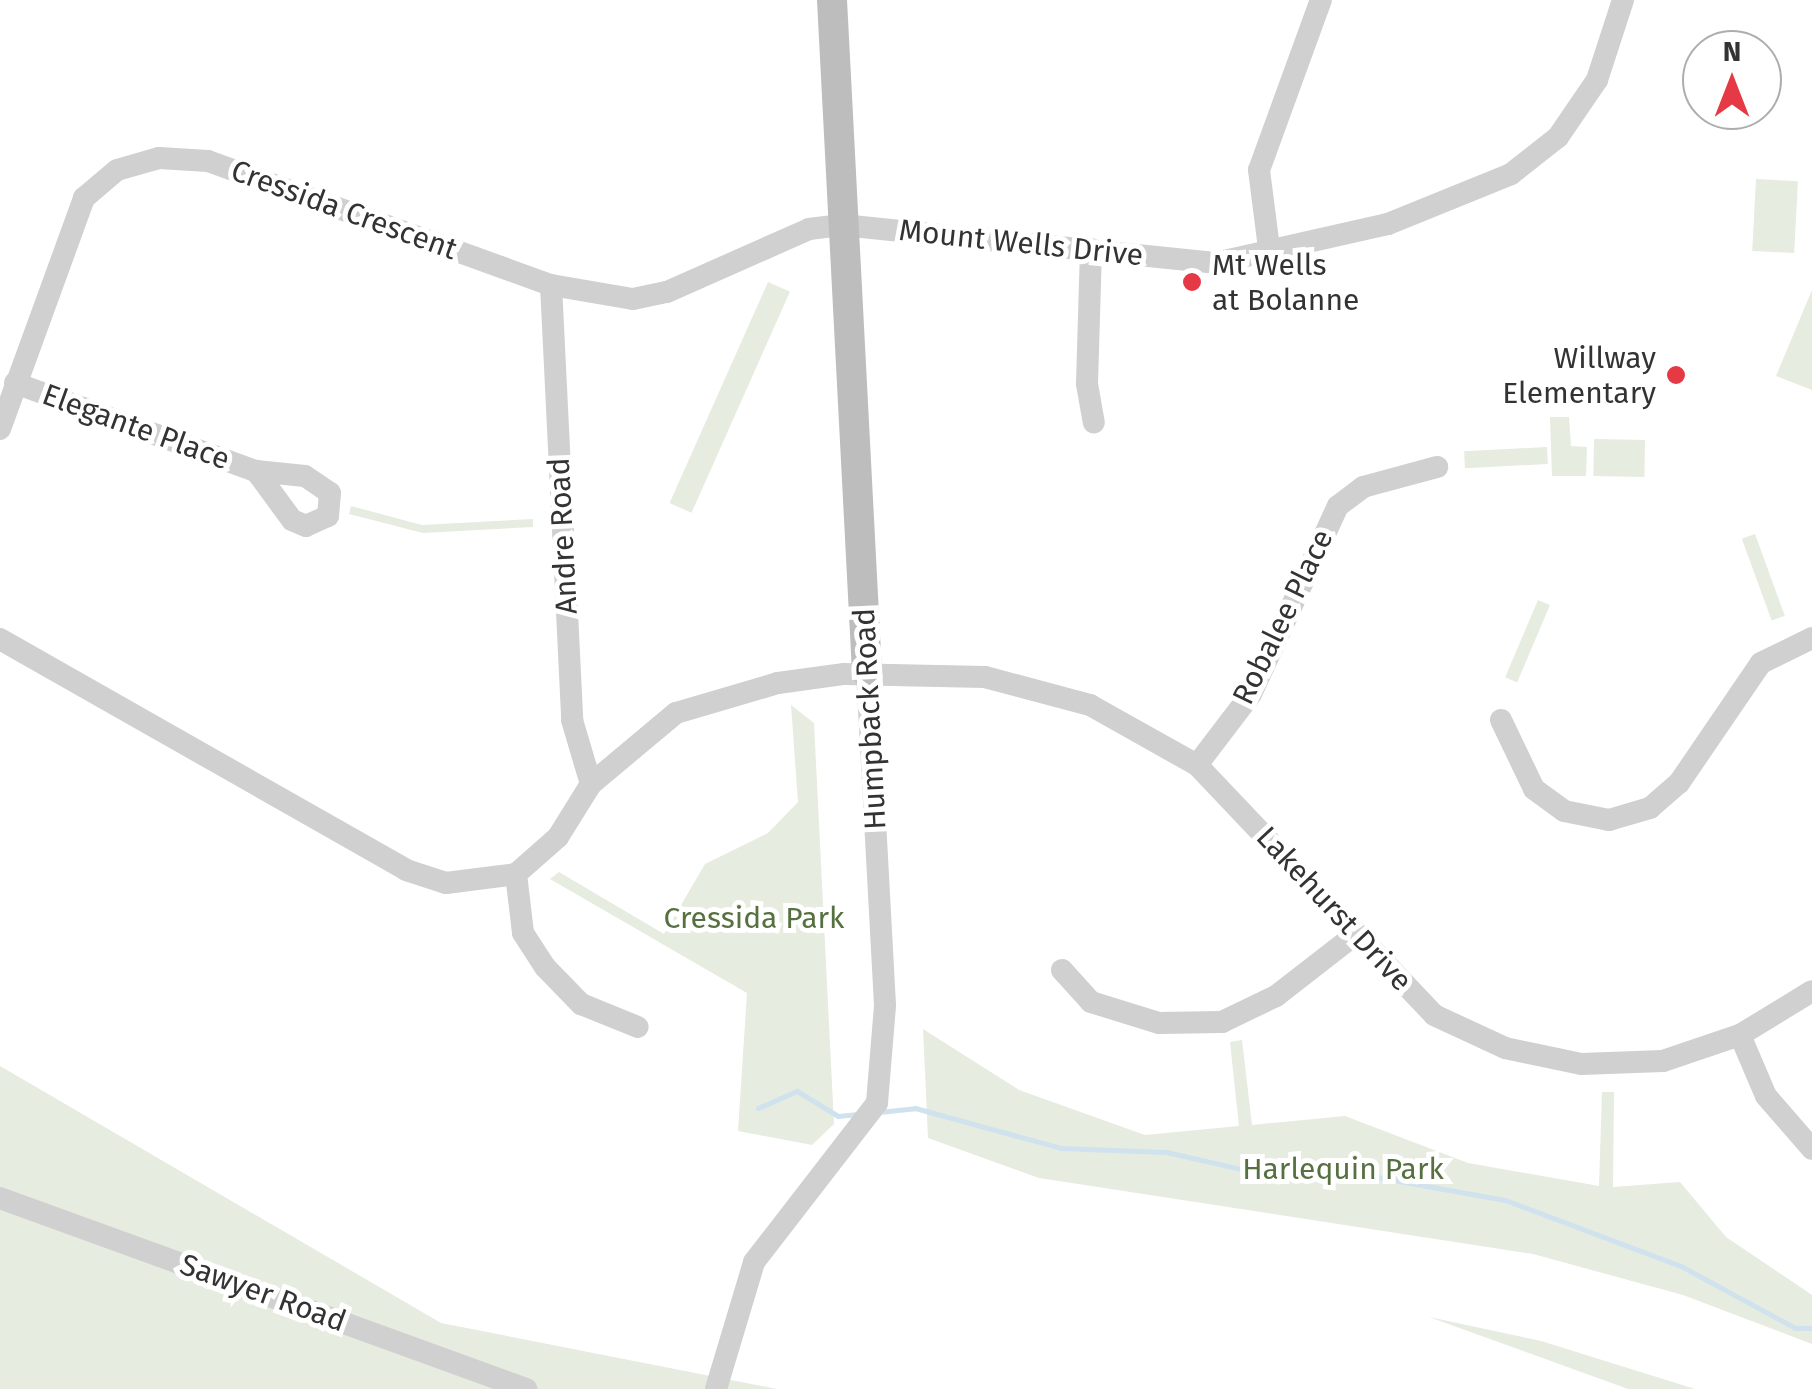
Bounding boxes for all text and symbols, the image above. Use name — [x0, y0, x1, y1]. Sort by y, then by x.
north arrow — [1682, 30, 1782, 130]
text: N — [1723, 35, 1741, 68]
street label: Cressida Crescent — [226, 152, 462, 268]
street label: Mount Wells Drive — [897, 212, 1145, 274]
place label: Mt Wells at Bolanne — [1212, 247, 1359, 318]
marker: Mt Wells at Bolanne — [1181, 271, 1203, 293]
place label: Willway Elementary — [1502, 340, 1656, 410]
marker: Willway Elementary — [1665, 364, 1687, 386]
street label: Elegante Place — [37, 376, 235, 478]
street label: Andre Road — [541, 457, 585, 615]
street label: Robalee Place — [1225, 524, 1341, 710]
street label: Humpback Road — [846, 607, 894, 831]
street label: Lakehurst Drive — [1249, 819, 1419, 999]
park label: Cressida Park — [664, 900, 844, 936]
park label: Harlequin Park — [1242, 1151, 1444, 1187]
street label: Sawyer Road — [175, 1246, 351, 1340]

